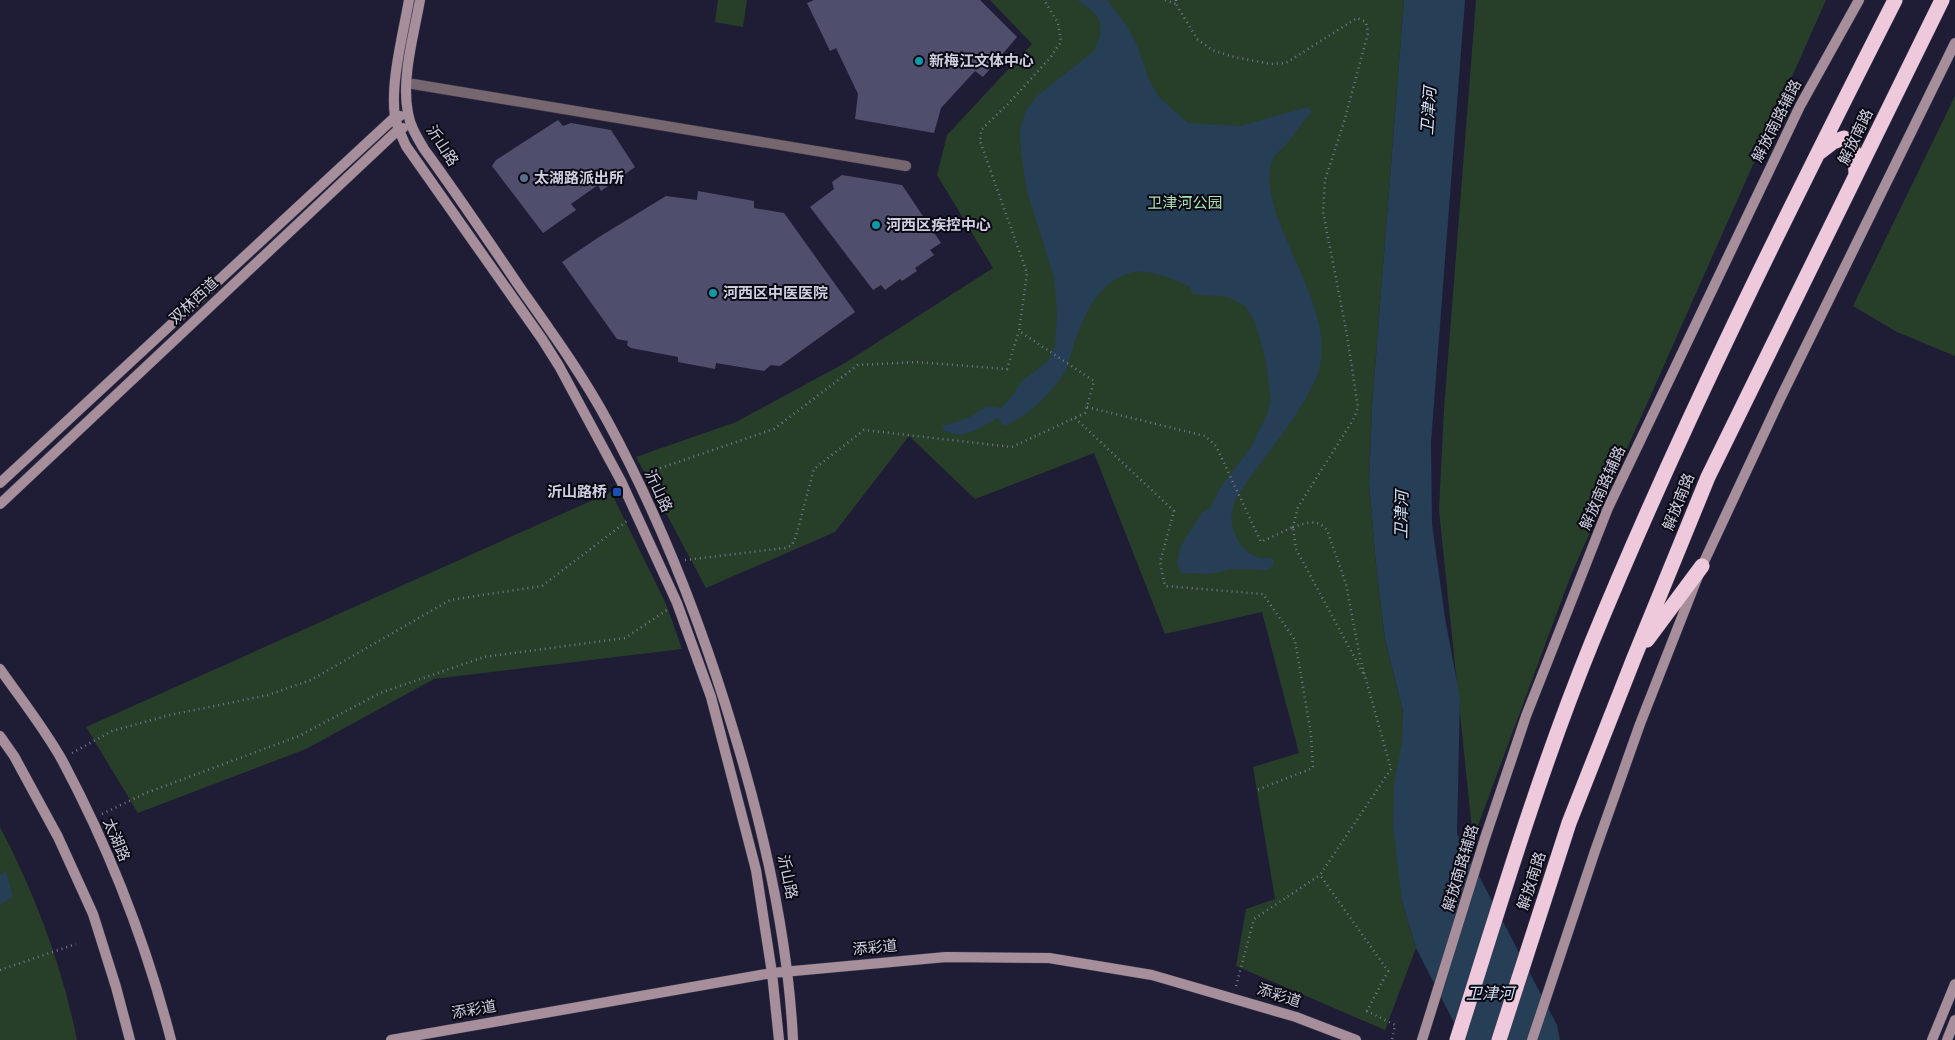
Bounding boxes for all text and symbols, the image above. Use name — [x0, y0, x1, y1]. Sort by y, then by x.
place label: 新梅江文体中心 — [929, 51, 1034, 72]
marker: 新梅江文体中心 — [913, 55, 925, 67]
street label: 解放南路辅路 — [1747, 76, 1807, 166]
water label: 卫津河 — [1416, 83, 1442, 136]
street label: 解放南路 — [1833, 105, 1879, 169]
street label: 沂山路 — [421, 121, 463, 171]
place label: 太湖路派出所 — [534, 168, 624, 189]
marker: 太湖路派出所 — [518, 172, 530, 184]
park label: 卫津河公园 — [1147, 193, 1223, 214]
place label: 河西区疾控中心 — [886, 215, 991, 236]
marker: 河西区疾控中心 — [870, 219, 882, 231]
street label: 双林西道 — [165, 273, 223, 329]
place label: 河西区中医医院 — [723, 283, 828, 304]
marker: 河西区中医医院 — [707, 287, 719, 299]
street label: 解放南路辅路 — [1575, 443, 1631, 533]
street label: 沂山路 — [639, 466, 677, 516]
street label: 解放南路 — [1658, 470, 1700, 534]
place label: 沂山路桥 — [547, 482, 607, 503]
marker: 沂山路桥 — [611, 486, 623, 498]
water label: 卫津河 — [1391, 488, 1413, 539]
street label: 太湖路 — [98, 815, 134, 865]
street label: 解放南路辅路 — [1438, 822, 1484, 914]
street label: 解放南路 — [1513, 849, 1551, 913]
street label: 沂山路 — [772, 853, 802, 901]
street label: 添彩道 — [852, 936, 898, 960]
street label: 添彩道 — [1254, 979, 1304, 1013]
water label: 卫津河 — [1466, 983, 1517, 1005]
street label: 添彩道 — [450, 996, 498, 1024]

